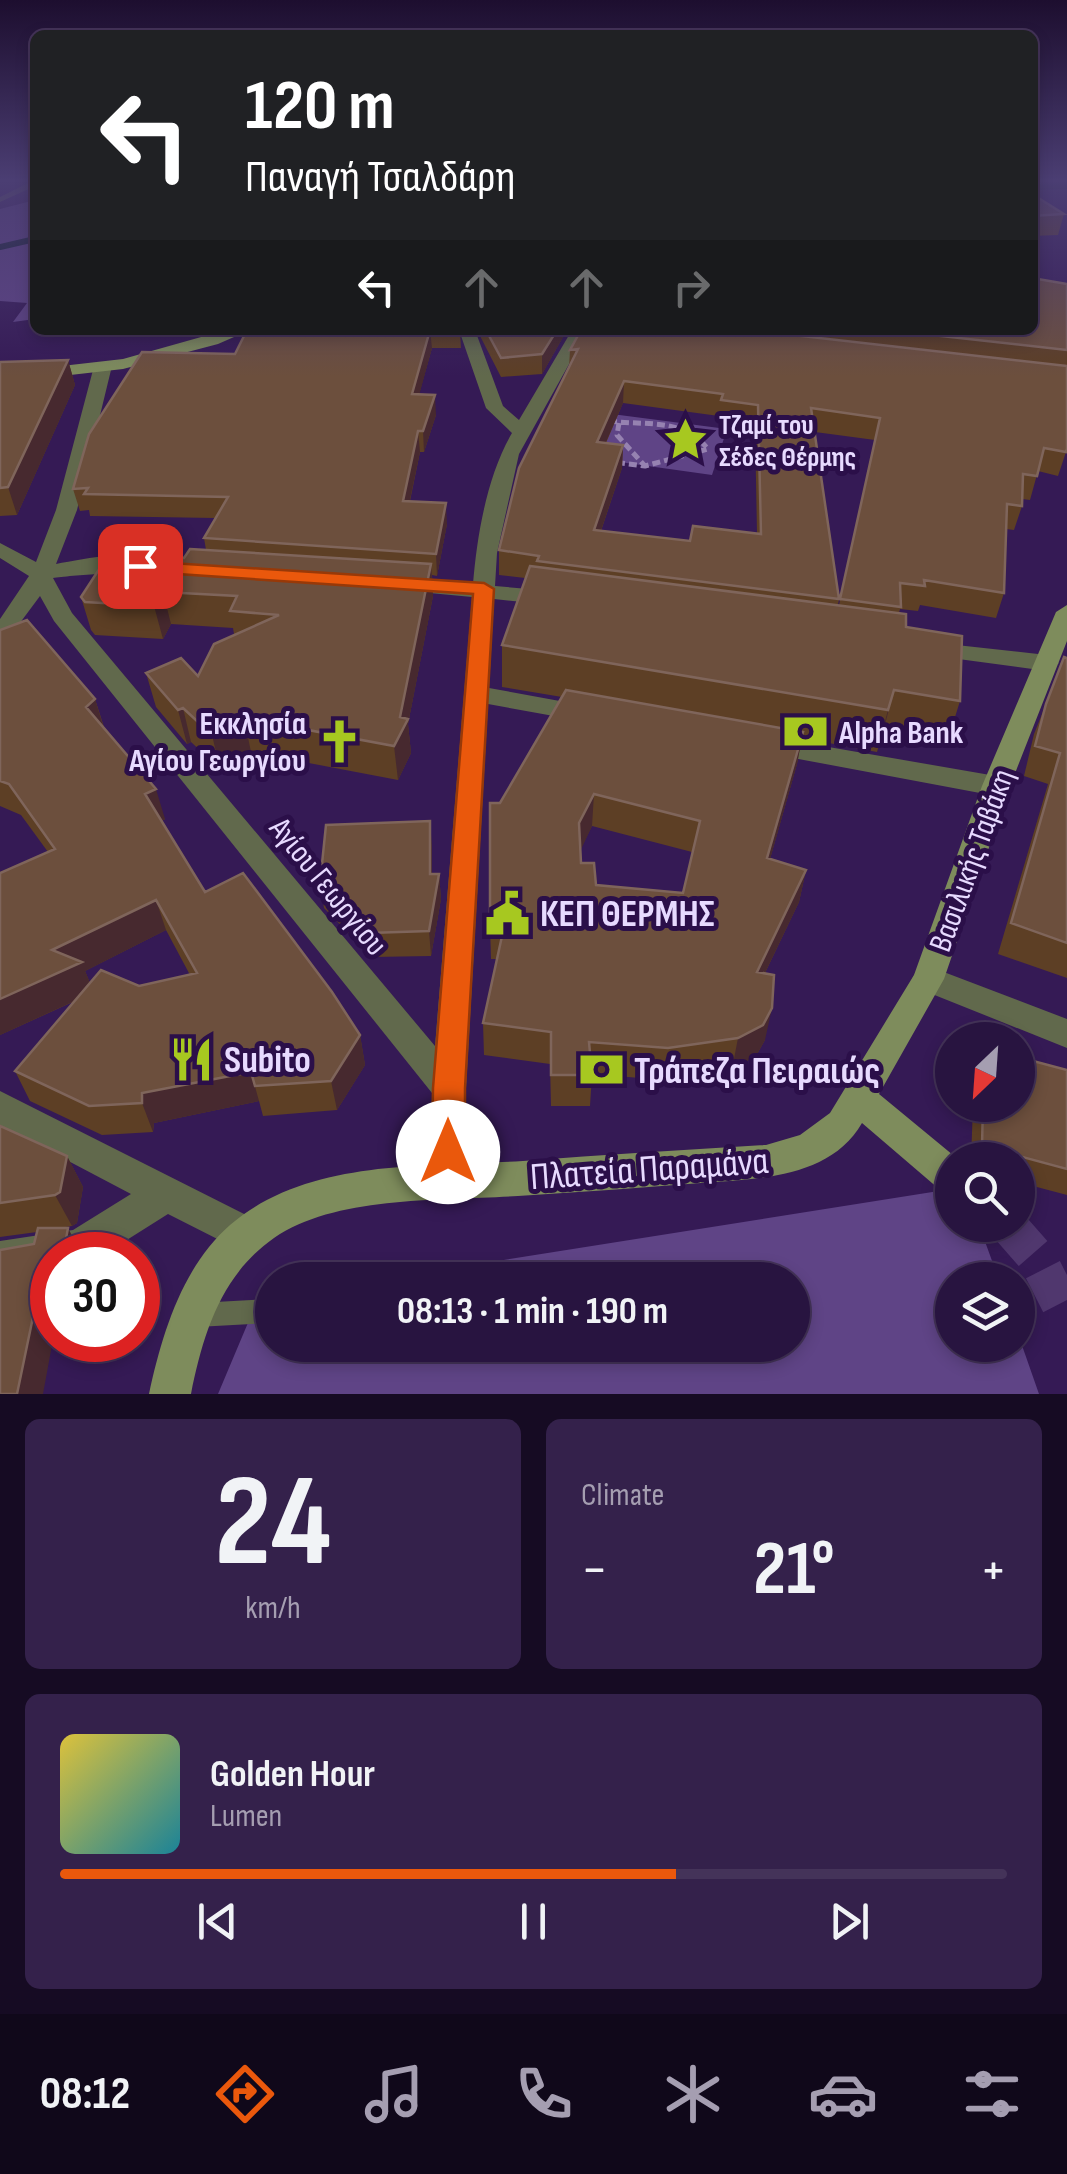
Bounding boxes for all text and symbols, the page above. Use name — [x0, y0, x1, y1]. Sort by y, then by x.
text: 120 m — [245, 65, 395, 149]
icon: left — [80, 70, 210, 200]
text: Παναγή Τσαλδάρη — [245, 150, 515, 205]
icon: left — [349, 260, 404, 315]
icon: ahead — [454, 260, 509, 315]
icon: ahead — [559, 260, 614, 315]
icon: right — [664, 260, 719, 315]
place label: Τζαμί του Σέδες Θέρμης — [719, 409, 856, 474]
place icon: Τζαμί του Σέδες Θέρμης — [662, 416, 710, 464]
pin — [98, 524, 183, 609]
icon: arrive — [113, 539, 168, 594]
place label: Εκκλησία Αγίου Γεωργίου — [128, 705, 306, 781]
bank icon: Alpha Bank — [782, 708, 830, 756]
place label: Alpha Bank — [838, 714, 964, 753]
church icon: Εκκλησία Αγίου Γεωργίου — [315, 717, 363, 765]
street label: Βασιλικής Ταβάκη — [921, 764, 1023, 957]
street label: Αγίου Γεωργίου — [260, 809, 395, 964]
public building icon: ΚΕΠ ΘΕΡΜΗΣ — [483, 889, 531, 937]
place label: ΚΕΠ ΘΕΡΜΗΣ — [540, 892, 714, 937]
north arrow — [935, 1022, 1035, 1122]
map controls — [935, 1022, 1035, 1362]
restaurant icon: Subito — [167, 1035, 215, 1083]
place label: Subito — [224, 1038, 311, 1083]
bank icon: Τράπεζα Πειραιώς — [577, 1046, 625, 1094]
place label: Τράπεζα Πειραιώς — [634, 1049, 880, 1094]
position arrow — [396, 1100, 500, 1204]
street label: Πλατεία Παραμάνα — [529, 1139, 770, 1200]
button: search — [935, 1142, 1035, 1242]
speed limit sign: 30 — [30, 1232, 160, 1362]
button: layers — [935, 1262, 1035, 1362]
text: 08:13 · 1 min · 190 m — [397, 1289, 668, 1334]
text: 24 — [215, 1446, 331, 1602]
text: Climate — [581, 1476, 664, 1515]
text: 21° — [753, 1525, 835, 1616]
text: − — [581, 1537, 608, 1604]
text: + — [980, 1537, 1007, 1604]
text: km/h — [245, 1589, 301, 1628]
text: Golden Hour — [210, 1752, 375, 1797]
text: Lumen — [210, 1797, 282, 1836]
icon: previous — [190, 1894, 245, 1949]
icon: pause — [506, 1894, 561, 1949]
icon: next — [822, 1894, 877, 1949]
icon: directions — [210, 2059, 280, 2129]
icon: music — [359, 2059, 429, 2129]
icon: phone — [509, 2059, 579, 2129]
icon: climate — [658, 2059, 728, 2129]
icon: car — [808, 2059, 878, 2129]
icon: filters — [957, 2059, 1027, 2129]
text: 08:12 — [40, 2067, 130, 2122]

